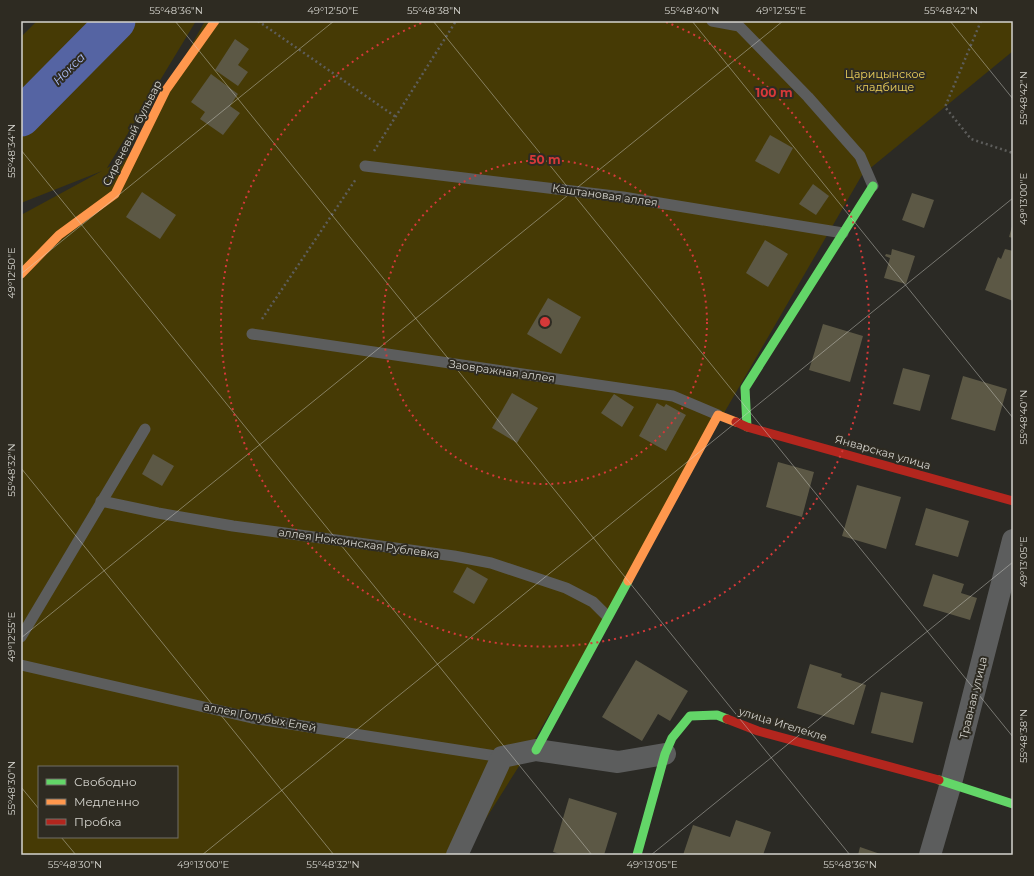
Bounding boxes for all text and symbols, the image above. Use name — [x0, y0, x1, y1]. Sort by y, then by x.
text: 55°48'36"N — [149, 4, 203, 17]
text: 49°12'50"E — [307, 4, 359, 17]
text: 55°48'38"N — [407, 4, 461, 17]
text: 55°48'40"N — [665, 4, 719, 17]
text: 49°12'55"E — [756, 4, 806, 17]
text: 55°48'42"N — [924, 4, 978, 17]
water label: Нокса — [49, 49, 88, 88]
park label: Царицынское кладбище — [845, 67, 925, 94]
text: 55°48'42"N — [1017, 71, 1030, 125]
street label: Сиреневый бульвар — [99, 78, 165, 188]
text: 100 m — [756, 85, 792, 100]
text: 55°48'34"N — [5, 124, 18, 178]
text: 50 m — [529, 152, 561, 167]
text: 49°13'00"E — [1017, 173, 1030, 225]
street label: Каштановая аллея — [551, 181, 659, 209]
text: 49°12'50"E — [5, 247, 18, 299]
centre of rings — [538, 315, 552, 329]
street label: Заовражная аллея — [448, 357, 556, 385]
text: 55°48'40"N — [1017, 390, 1030, 444]
street label: Январская улица — [834, 432, 932, 472]
text: 55°48'32"N — [5, 443, 18, 497]
street label: аллея Ноксинская Рублевка — [278, 525, 440, 561]
text: 49°13'05"E — [1017, 536, 1030, 588]
text: 49°12'55"E — [5, 612, 18, 662]
street label: Травная улица — [956, 655, 990, 741]
street label: аллея Голубых Елей — [202, 699, 318, 735]
street label: улица Игелекле — [736, 704, 829, 744]
text: 55°48'38"N — [1017, 709, 1030, 763]
text: 55°48'30"N — [5, 761, 18, 815]
legend — [38, 766, 178, 838]
text: Свободно — [74, 774, 137, 789]
text: Медленно — [74, 794, 140, 809]
text: Пробка — [74, 814, 122, 829]
text: 55°48'30"N — [48, 858, 102, 871]
text: 49°13'00"E — [177, 858, 229, 871]
text: 55°48'32"N — [306, 858, 360, 871]
text: 49°13'05"E — [626, 858, 678, 871]
text: 55°48'36"N — [823, 858, 877, 871]

